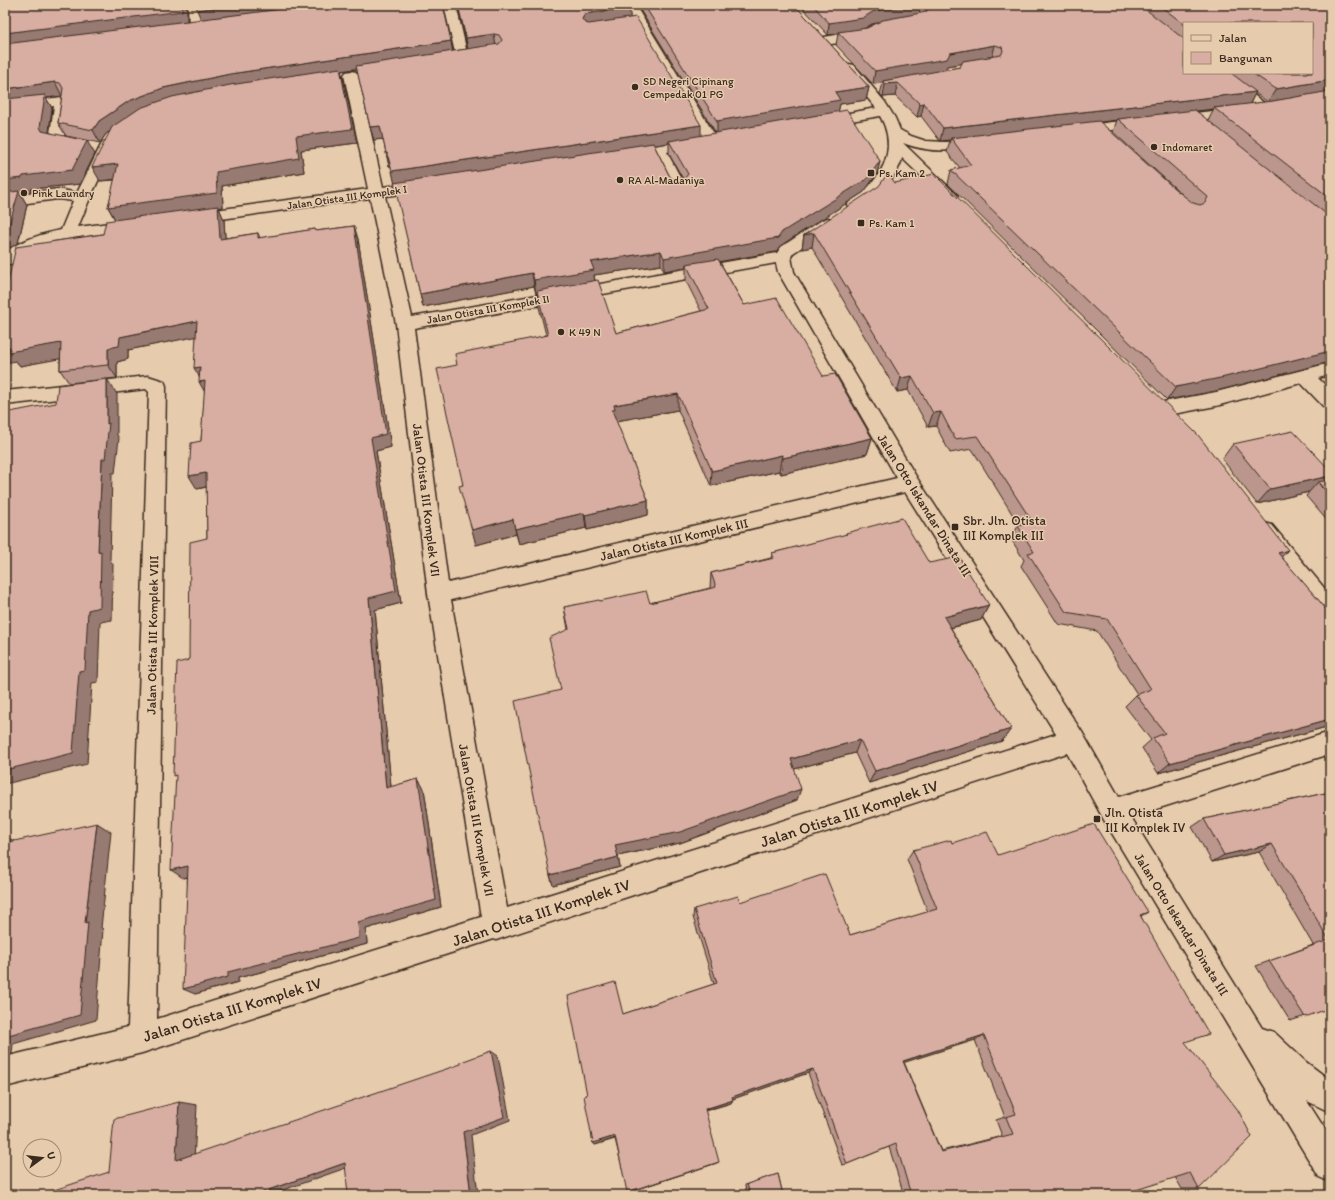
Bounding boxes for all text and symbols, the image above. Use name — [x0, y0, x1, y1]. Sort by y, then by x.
legend — [1183, 22, 1313, 74]
text: Jalan — [1219, 31, 1247, 45]
text: Bangunan — [1219, 51, 1272, 65]
place label: SD Negeri Cipinang Cempedak 01 PG — [643, 75, 734, 101]
marker: SD Negeri Cipinang Cempedak 01 PG — [630, 82, 640, 92]
place label: Indomaret — [1162, 141, 1212, 154]
marker: Indomaret — [1149, 142, 1159, 152]
place label: Ps. Kam 2 — [879, 167, 925, 180]
marker: Ps. Kam 2 — [866, 168, 876, 178]
place label: RA Al-Madaniya — [628, 174, 705, 187]
marker: RA Al-Madaniya — [615, 175, 625, 185]
street label: Jalan Otista III Komplek I — [286, 183, 408, 212]
place label: Pink Laundry — [32, 187, 95, 200]
marker: Pink Laundry — [19, 188, 29, 198]
place label: Ps. Kam 1 — [869, 217, 914, 230]
marker: Ps. Kam 1 — [856, 218, 866, 228]
street label: Jalan Otista III Komplek II — [426, 292, 550, 327]
place label: K 49 N — [569, 326, 601, 339]
marker: K 49 N — [556, 327, 566, 337]
street label: Jalan Otista III Komplek VII — [410, 423, 443, 578]
street label: Jalan Otto Iskandar Dinata III — [874, 431, 975, 580]
place label: Sbr. Jln. Otista III Komplek III — [963, 513, 1047, 543]
street label: Jalan Otista III Komplek III — [599, 515, 750, 564]
marker: Sbr. Jln. Otista III Komplek III — [950, 522, 960, 532]
street label: Jalan Otista III Komplek VIII — [144, 555, 161, 715]
street label: Jalan Otista III Komplek VII — [456, 743, 497, 897]
street label: Jalan Otista III Komplek IV — [758, 776, 941, 851]
place label: Jln. Otista III Komplek IV — [1105, 805, 1186, 835]
marker: Jln. Otista III Komplek IV — [1092, 814, 1102, 824]
street label: Jalan Otto Iskandar Dinata III — [1131, 850, 1232, 999]
street label: Jalan Otista III Komplek IV — [450, 875, 633, 950]
street label: Jalan Otista III Komplek IV — [141, 973, 324, 1046]
north arrow — [22, 1138, 62, 1178]
text: U — [44, 1150, 58, 1161]

